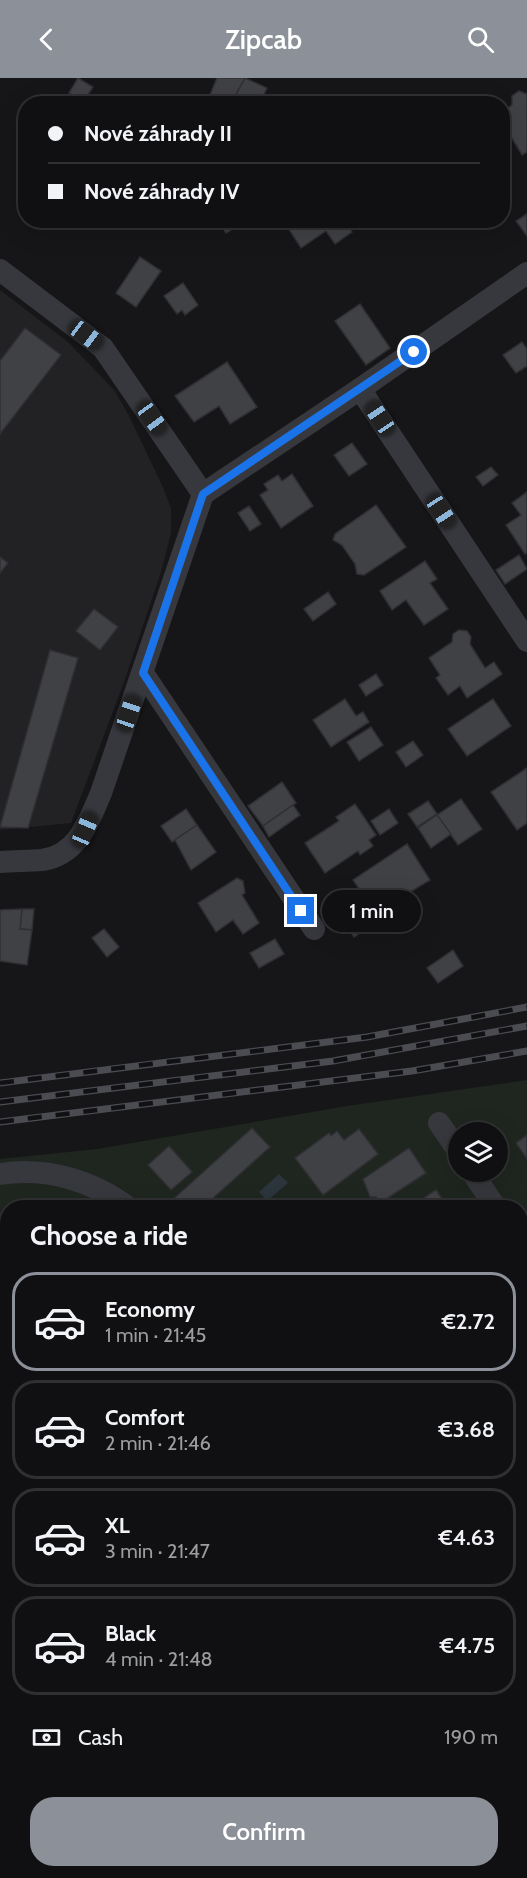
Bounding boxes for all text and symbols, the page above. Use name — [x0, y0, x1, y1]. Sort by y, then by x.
icon: back — [30, 23, 63, 56]
text: Zipcab — [225, 23, 302, 56]
icon: search — [464, 23, 497, 56]
text: Nové záhrady II — [84, 120, 232, 147]
text: Nové záhrady IV — [84, 178, 239, 205]
car — [66, 317, 106, 353]
route start — [400, 338, 427, 365]
car — [134, 398, 170, 438]
car — [362, 398, 398, 438]
car — [424, 491, 458, 531]
car — [115, 693, 143, 733]
car — [70, 810, 100, 850]
callout: 1 min — [322, 890, 421, 932]
route end — [287, 897, 314, 924]
text: 1 min — [349, 899, 394, 923]
map controls — [448, 1122, 508, 1182]
button: layers — [448, 1122, 508, 1182]
text: Choose a ride — [30, 1219, 188, 1252]
icon: car — [33, 1295, 87, 1349]
text: Economy — [105, 1296, 195, 1323]
text: €2.72 — [442, 1308, 495, 1335]
text: 1 min · 21:45 — [105, 1323, 206, 1347]
icon: car — [33, 1403, 87, 1457]
text: Comfort — [105, 1404, 184, 1431]
text: €3.68 — [438, 1416, 495, 1443]
text: 2 min · 21:46 — [105, 1431, 211, 1455]
icon: car — [33, 1511, 87, 1565]
text: XL — [105, 1512, 130, 1539]
text: €4.63 — [439, 1524, 495, 1551]
text: 3 min · 21:47 — [105, 1539, 210, 1563]
icon: car — [33, 1619, 87, 1673]
text: Black — [105, 1620, 156, 1647]
text: €4.75 — [440, 1632, 495, 1659]
text: 4 min · 21:48 — [105, 1647, 213, 1671]
icon: cash — [30, 1721, 63, 1754]
text: Cash — [78, 1724, 123, 1751]
text: 190 m — [444, 1725, 498, 1749]
button: Confirm — [30, 1797, 498, 1866]

